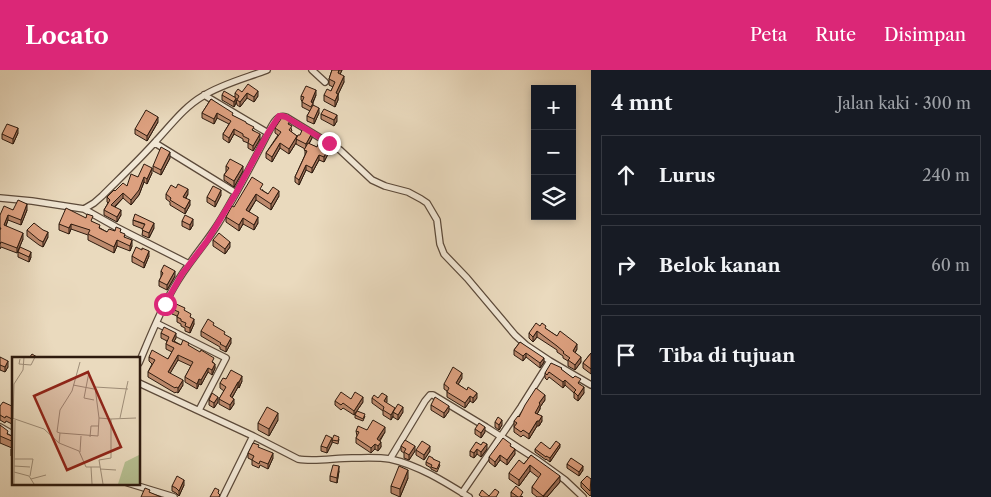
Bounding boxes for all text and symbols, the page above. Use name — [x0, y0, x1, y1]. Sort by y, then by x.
text: Locato — [25, 21, 109, 50]
text: Peta — [750, 24, 787, 46]
text: Rute — [815, 24, 856, 46]
text: Disimpan — [884, 24, 966, 46]
map controls — [531, 85, 576, 220]
button: + — [531, 85, 576, 130]
text: 4 mnt — [611, 90, 672, 115]
text: Jalan kaki · 300 m — [837, 93, 971, 113]
button: − — [531, 130, 576, 175]
route end — [318, 132, 341, 155]
icon: ahead — [612, 161, 640, 189]
text: Lurus — [659, 164, 715, 187]
text: 240 m — [922, 165, 970, 185]
button: layers — [531, 175, 576, 220]
icon: right — [612, 251, 640, 279]
text: Belok kanan — [659, 254, 781, 277]
text: 60 m — [931, 255, 970, 275]
route start — [154, 293, 177, 316]
icon: arrive — [612, 341, 640, 369]
text: Tiba di tujuan — [659, 344, 795, 367]
inset map — [12, 357, 140, 484]

